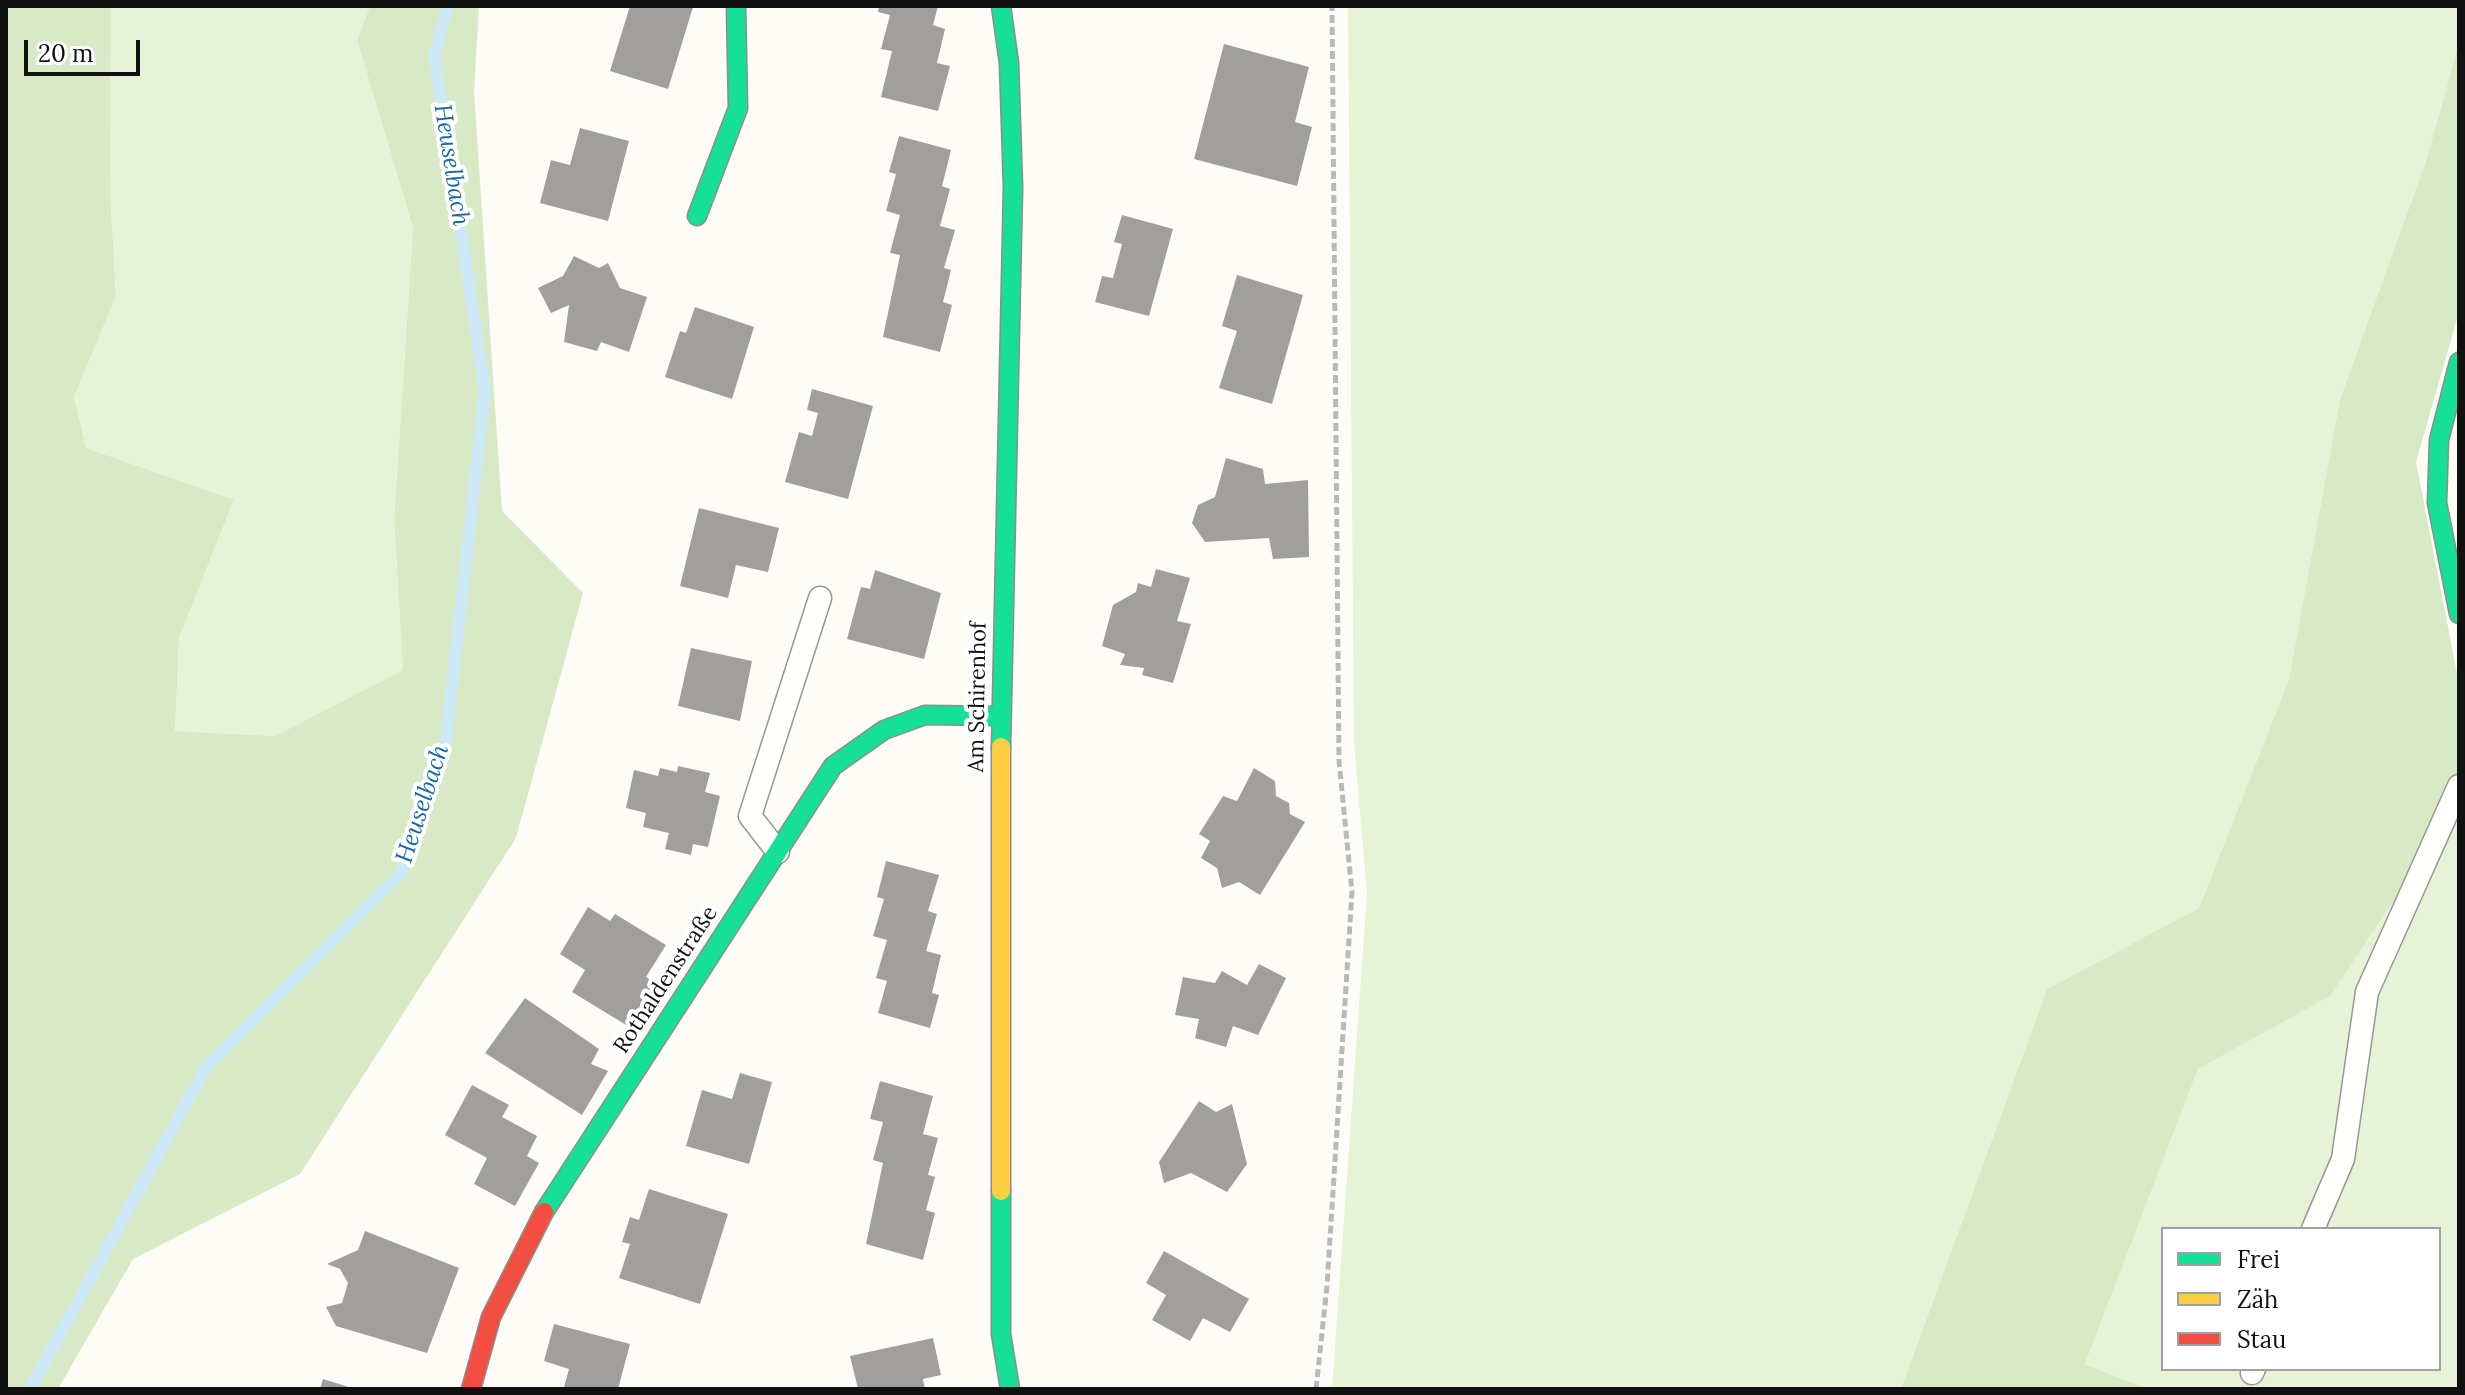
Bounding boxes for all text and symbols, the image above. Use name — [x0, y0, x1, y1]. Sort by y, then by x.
scale bar — [28, 24, 144, 74]
text: 20 m — [38, 38, 94, 69]
water label: Heuselbach — [427, 102, 475, 228]
street label: Am Schirenhof — [963, 621, 993, 773]
water label: Heuselbach — [390, 741, 456, 867]
street label: Rothaldenstraße — [609, 901, 723, 1059]
legend — [2161, 1227, 2441, 1371]
text: Frei — [2237, 1244, 2280, 1275]
text: Zäh — [2237, 1284, 2278, 1315]
text: Stau — [2237, 1324, 2286, 1355]

